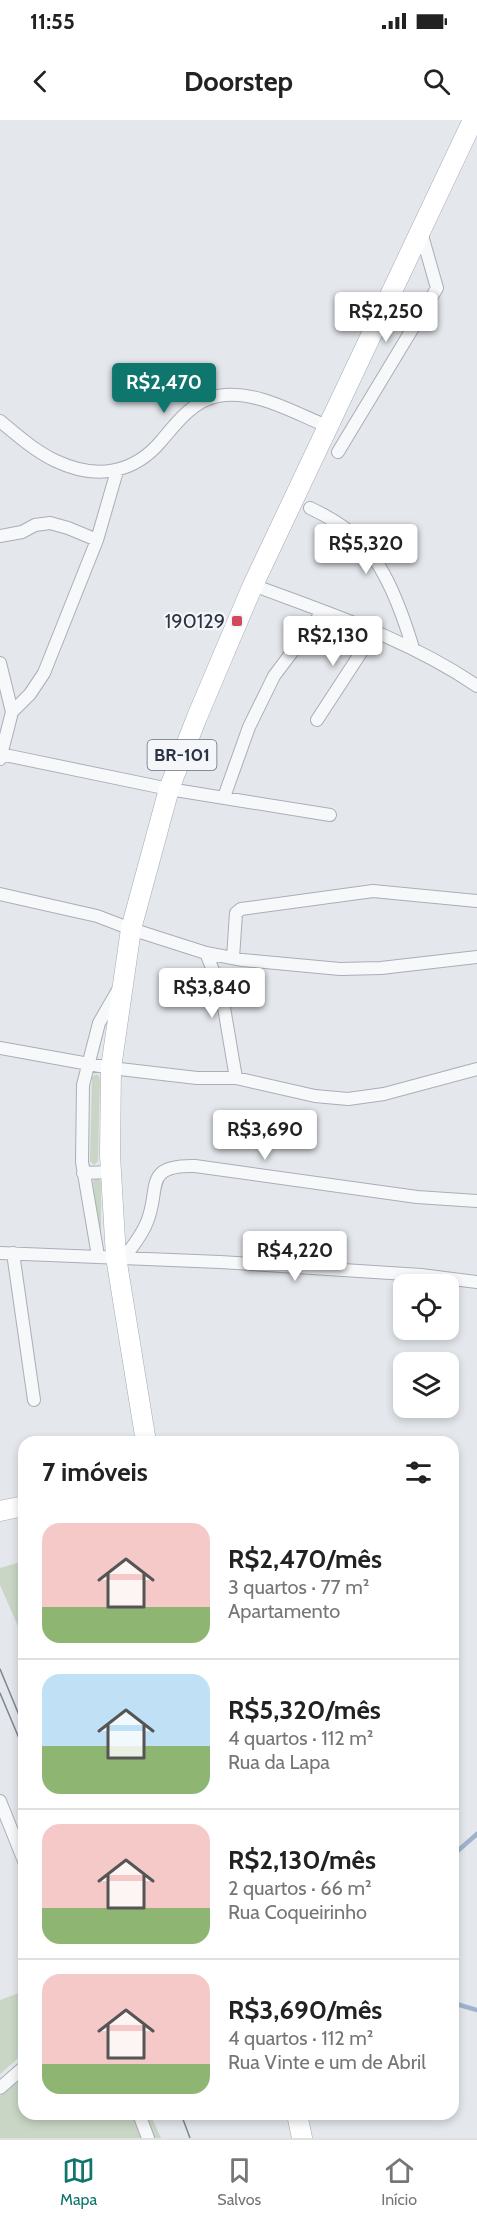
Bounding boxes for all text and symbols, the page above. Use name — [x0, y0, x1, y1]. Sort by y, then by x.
text: 11:55 — [30, 8, 75, 35]
icon: back — [24, 65, 57, 98]
text: Doorstep — [184, 65, 293, 98]
icon: search — [420, 65, 453, 98]
pin: R$2,250 — [331, 292, 441, 343]
text: R$2,250 — [349, 299, 423, 323]
pin: R$2,470 — [109, 363, 219, 414]
text: R$2,470 — [126, 370, 202, 394]
pin: R$5,320 — [311, 524, 421, 575]
text: R$5,320 — [329, 531, 403, 555]
place label: 190129 — [165, 609, 225, 633]
marker: 190129 — [230, 614, 244, 628]
pin: R$2,130 — [278, 616, 388, 667]
text: R$2,130 — [297, 623, 369, 647]
road number: BR-101 — [148, 740, 216, 770]
pin: R$3,840 — [157, 968, 267, 1019]
text: R$3,840 — [173, 975, 251, 999]
pin: R$3,690 — [210, 1110, 320, 1161]
text: R$3,690 — [227, 1117, 303, 1141]
pin: R$4,220 — [240, 1231, 350, 1282]
text: R$4,220 — [257, 1238, 333, 1262]
map controls — [393, 1274, 459, 1418]
button: locate — [393, 1274, 459, 1340]
button: layers — [393, 1352, 459, 1418]
text: 7 imóveis — [42, 1456, 148, 1488]
icon: filters — [402, 1456, 435, 1489]
text: R$2,470/mês — [228, 1543, 382, 1575]
icon: home — [90, 1547, 162, 1619]
text: 3 quartos · 77 m² — [228, 1575, 369, 1599]
text: Apartamento — [228, 1599, 340, 1623]
text: R$5,320/mês — [228, 1694, 381, 1726]
icon: home — [90, 1698, 162, 1770]
text: 4 quartos · 112 m² — [228, 1726, 374, 1750]
text: Rua da Lapa — [228, 1750, 330, 1774]
text: R$2,130/mês — [228, 1844, 376, 1876]
icon: home — [90, 1848, 162, 1920]
text: 2 quartos · 66 m² — [228, 1876, 372, 1900]
text: Rua Coqueirinho — [228, 1900, 367, 1924]
text: R$3,690/mês — [228, 1994, 382, 2026]
icon: home — [90, 1998, 162, 2070]
text: 4 quartos · 112 m² — [228, 2026, 374, 2050]
text: Rua Vinte e um de Abril — [228, 2050, 426, 2074]
tab: Mapa — [60, 2154, 97, 2209]
tab: Salvos — [217, 2154, 261, 2209]
tab: Início — [381, 2154, 417, 2209]

